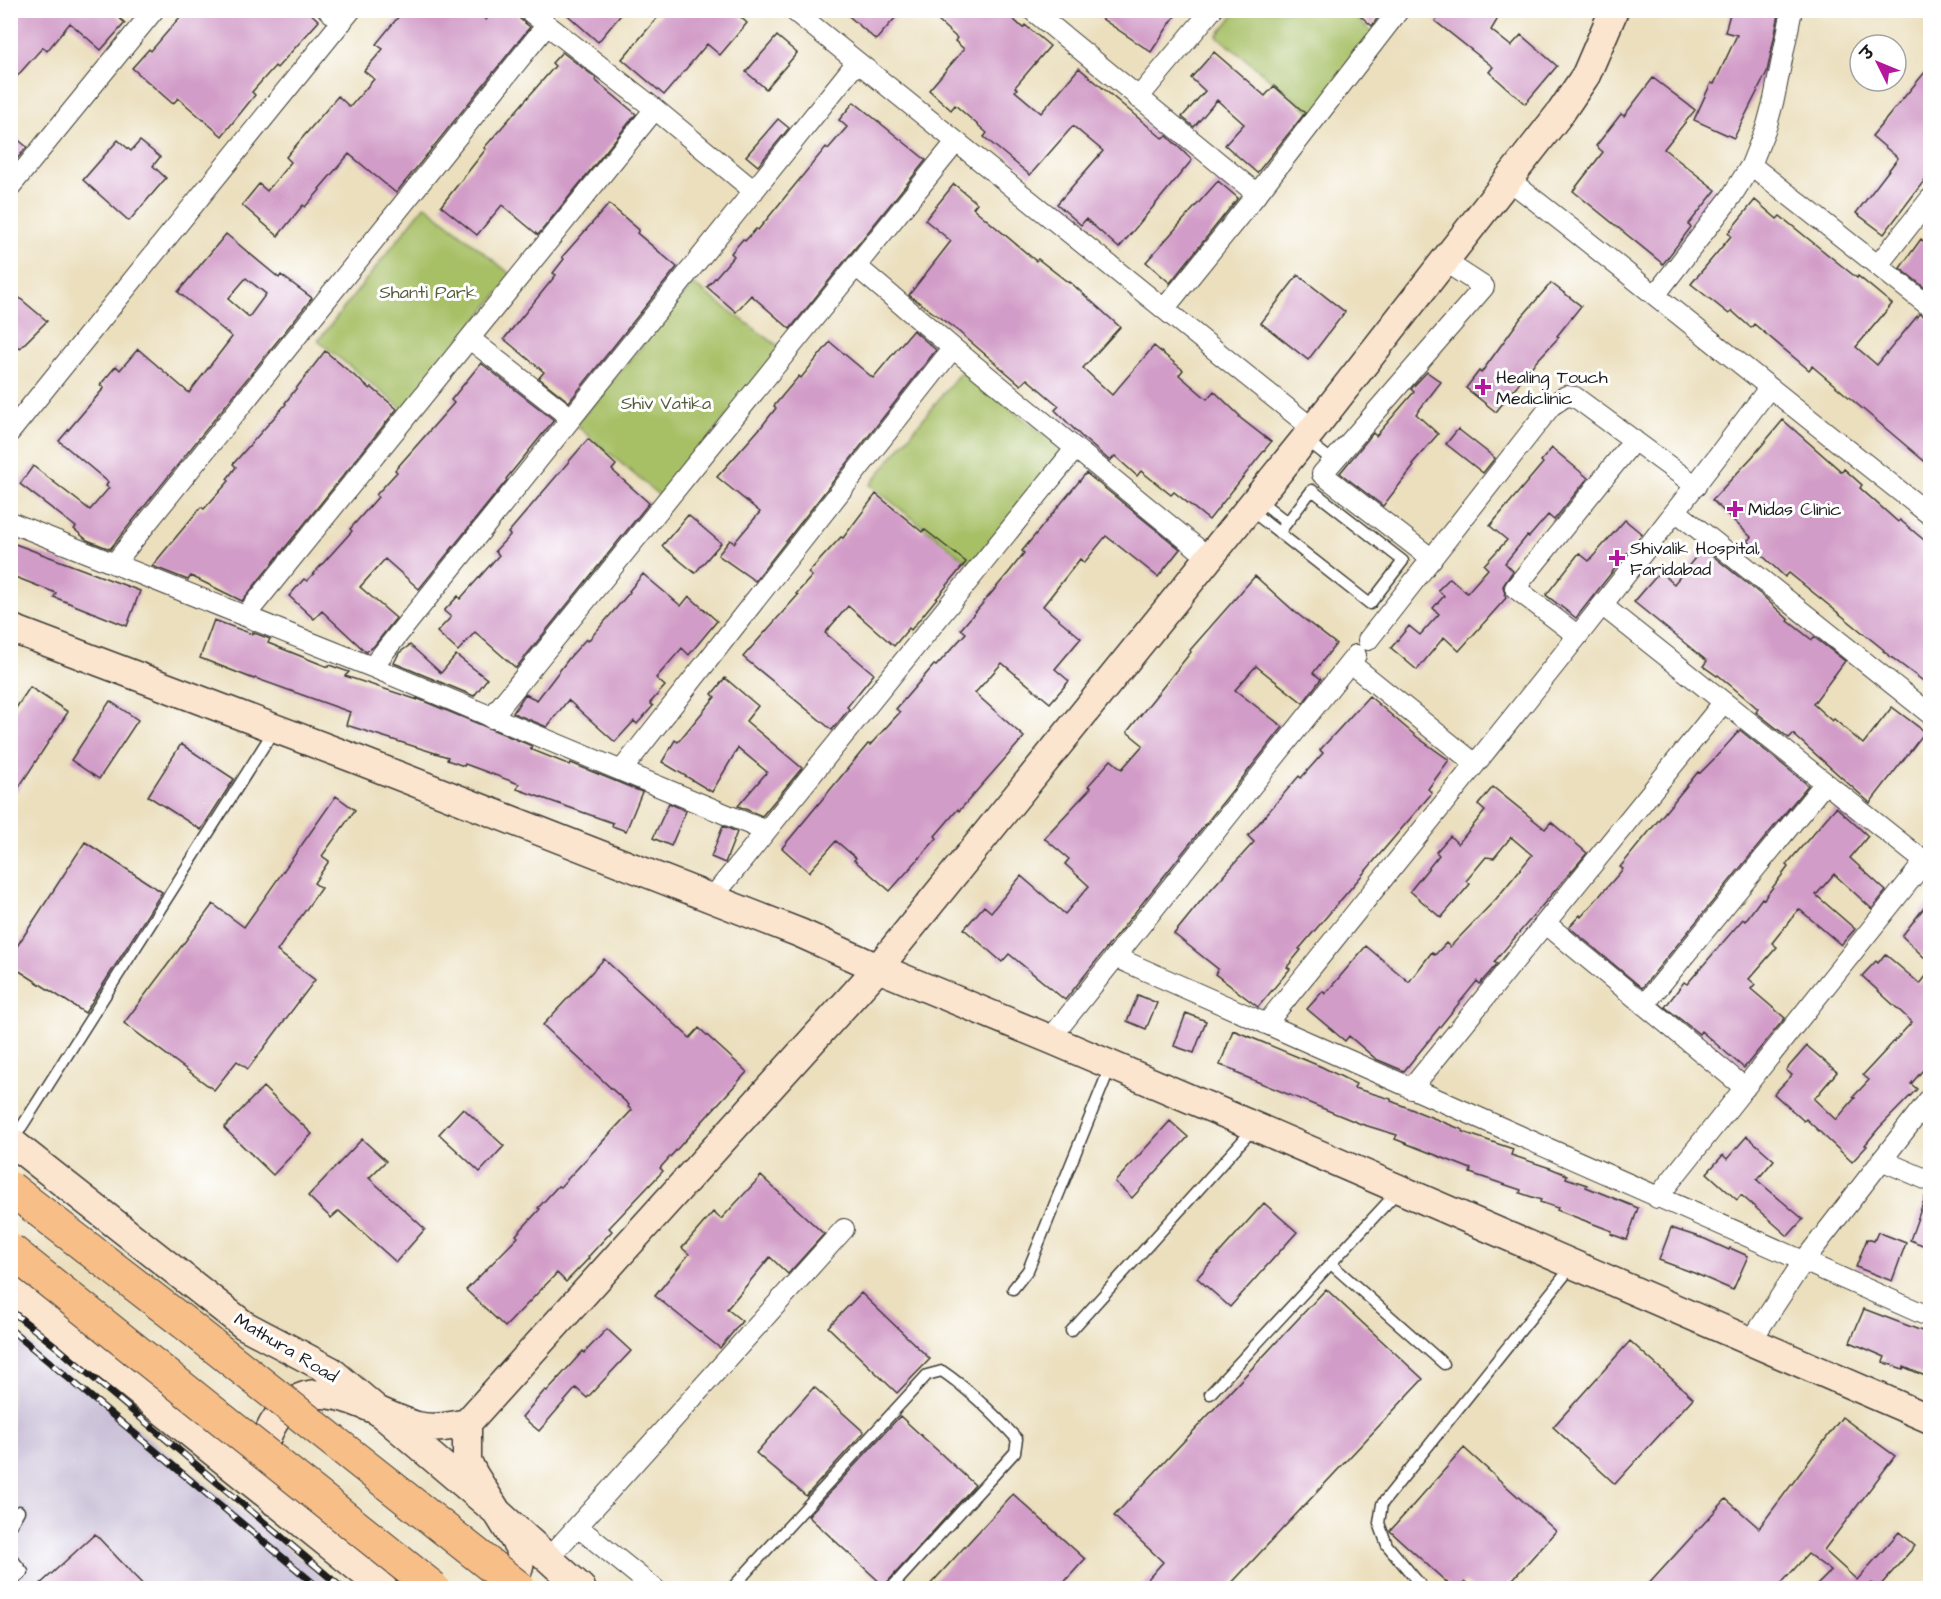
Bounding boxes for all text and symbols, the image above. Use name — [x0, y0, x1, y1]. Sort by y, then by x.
north arrow — [1848, 33, 1908, 93]
text: उ — [1855, 41, 1880, 66]
park label: Shanti Park — [379, 280, 477, 305]
place label: Healing Touch Mediclinic — [1496, 365, 1608, 411]
marker: Healing Touch Mediclinic — [1474, 378, 1492, 396]
park label: Shiv Vatika — [621, 391, 711, 416]
place label: Midas Clinic — [1748, 497, 1842, 522]
marker: Midas Clinic — [1726, 500, 1744, 518]
place label: Shivalik Hospital, Faridabad — [1630, 536, 1761, 582]
marker: Shivalik Hospital, Faridabad — [1608, 549, 1626, 567]
street label: Mathura Road — [229, 1307, 343, 1389]

